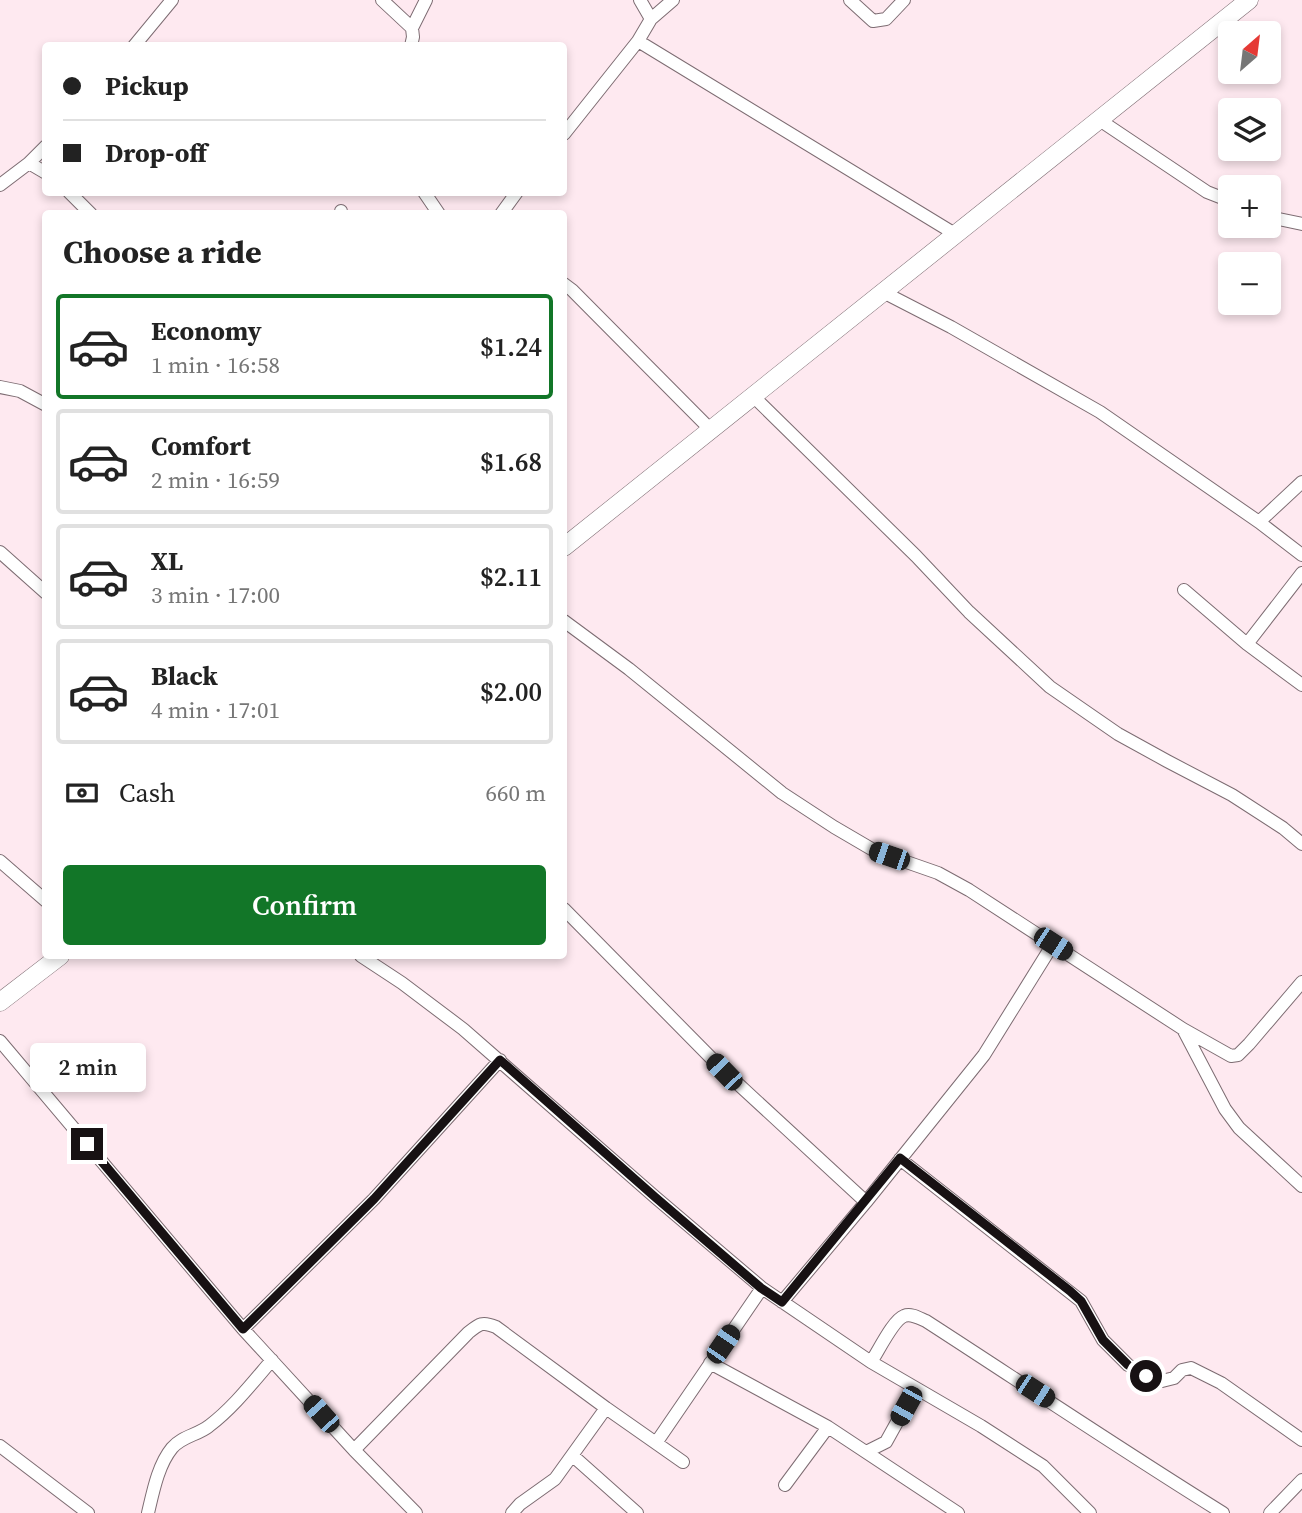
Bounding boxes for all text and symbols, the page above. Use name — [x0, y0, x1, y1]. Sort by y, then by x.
north arrow — [1218, 21, 1281, 84]
map controls — [1218, 21, 1281, 315]
text: Pickup — [105, 68, 189, 104]
button: layers — [1218, 98, 1281, 161]
text: Drop-off — [105, 135, 207, 171]
button: + — [1218, 175, 1281, 238]
text: Choose a ride — [63, 230, 262, 274]
button: − — [1218, 252, 1281, 315]
text: Economy — [151, 313, 262, 349]
icon: car — [67, 315, 130, 378]
text: $1.24 — [480, 329, 542, 365]
text: 1 min · 16:58 — [151, 349, 280, 381]
text: Comfort — [151, 428, 251, 464]
icon: car — [67, 430, 130, 493]
text: $1.68 — [480, 444, 542, 480]
text: 2 min · 16:59 — [151, 464, 280, 496]
text: XL — [151, 543, 183, 579]
icon: car — [67, 545, 130, 608]
text: $2.11 — [480, 559, 542, 595]
text: 3 min · 17:00 — [151, 579, 280, 611]
text: Black — [151, 658, 218, 694]
icon: car — [67, 660, 130, 723]
text: $2.00 — [480, 674, 542, 710]
text: 4 min · 17:01 — [151, 694, 280, 726]
icon: cash — [63, 774, 101, 812]
text: Cash — [119, 775, 175, 811]
text: 660 m — [485, 777, 546, 809]
car — [866, 839, 913, 873]
button: Confirm — [63, 865, 546, 945]
car — [1030, 924, 1077, 964]
callout: 2 min — [29, 1042, 145, 1092]
car — [702, 1050, 747, 1094]
text: 2 min — [58, 1051, 118, 1083]
route end — [71, 1128, 103, 1160]
car — [703, 1321, 744, 1367]
route start — [1130, 1360, 1162, 1392]
car — [1012, 1371, 1059, 1411]
car — [887, 1383, 926, 1429]
car — [300, 1391, 343, 1437]

